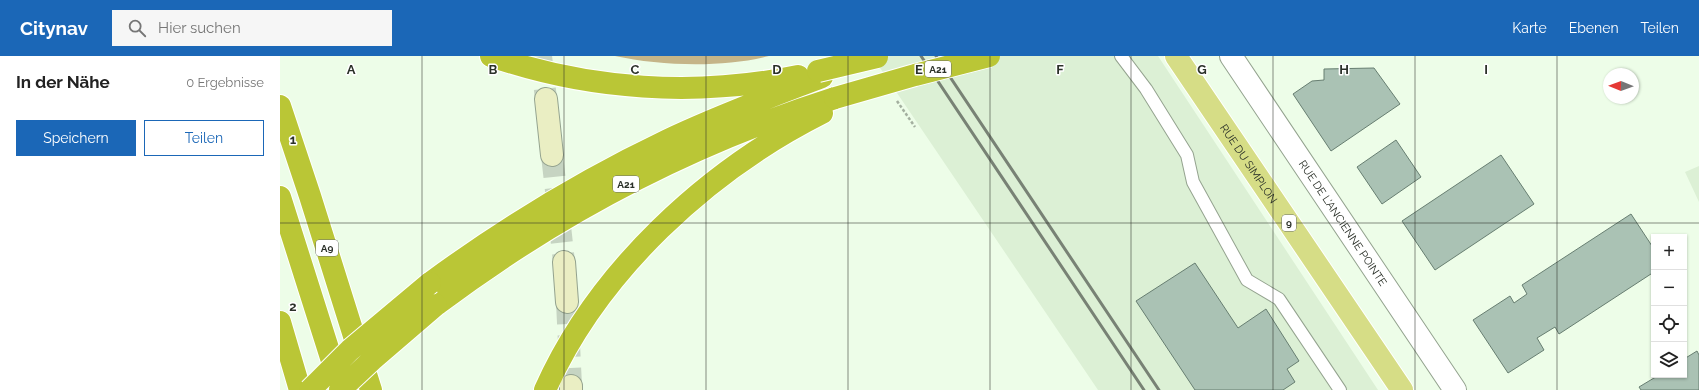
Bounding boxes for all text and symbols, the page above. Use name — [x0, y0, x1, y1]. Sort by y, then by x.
search box — [112, 10, 392, 46]
text: Citynav — [20, 17, 88, 39]
icon: search — [126, 17, 148, 39]
text: Hier suchen — [158, 19, 241, 37]
text: Karte — [1512, 20, 1547, 36]
text: Ebenen — [1569, 20, 1619, 36]
text: Teilen — [1641, 20, 1679, 36]
road number: A21 — [925, 61, 951, 77]
text: A — [347, 62, 356, 77]
text: B — [489, 62, 498, 77]
text: C — [631, 62, 640, 77]
text: D — [772, 62, 782, 77]
text: E — [915, 62, 923, 77]
text: F — [1056, 62, 1064, 77]
text: G — [1197, 62, 1207, 77]
text: H — [1339, 62, 1349, 77]
text: I — [1484, 62, 1488, 77]
north arrow — [1603, 68, 1639, 104]
text: In der Nähe — [16, 72, 110, 92]
text: 0 Ergebnisse — [186, 75, 264, 90]
button: Speichern — [16, 120, 136, 156]
button: Teilen — [144, 120, 264, 156]
street label: RUE DU SIMPLON — [1217, 122, 1280, 206]
text: 1 — [290, 132, 297, 147]
street label: RUE DE L'ANCIENNE POINTE — [1296, 158, 1390, 288]
road number: A21 — [613, 176, 639, 192]
road number: 9 — [1282, 215, 1296, 231]
map controls — [1651, 234, 1687, 378]
button: + — [1651, 234, 1687, 270]
road number: A9 — [316, 240, 338, 256]
button: − — [1651, 270, 1687, 306]
text: 2 — [289, 299, 297, 314]
button: locate — [1651, 306, 1687, 342]
button: layers — [1651, 342, 1687, 378]

